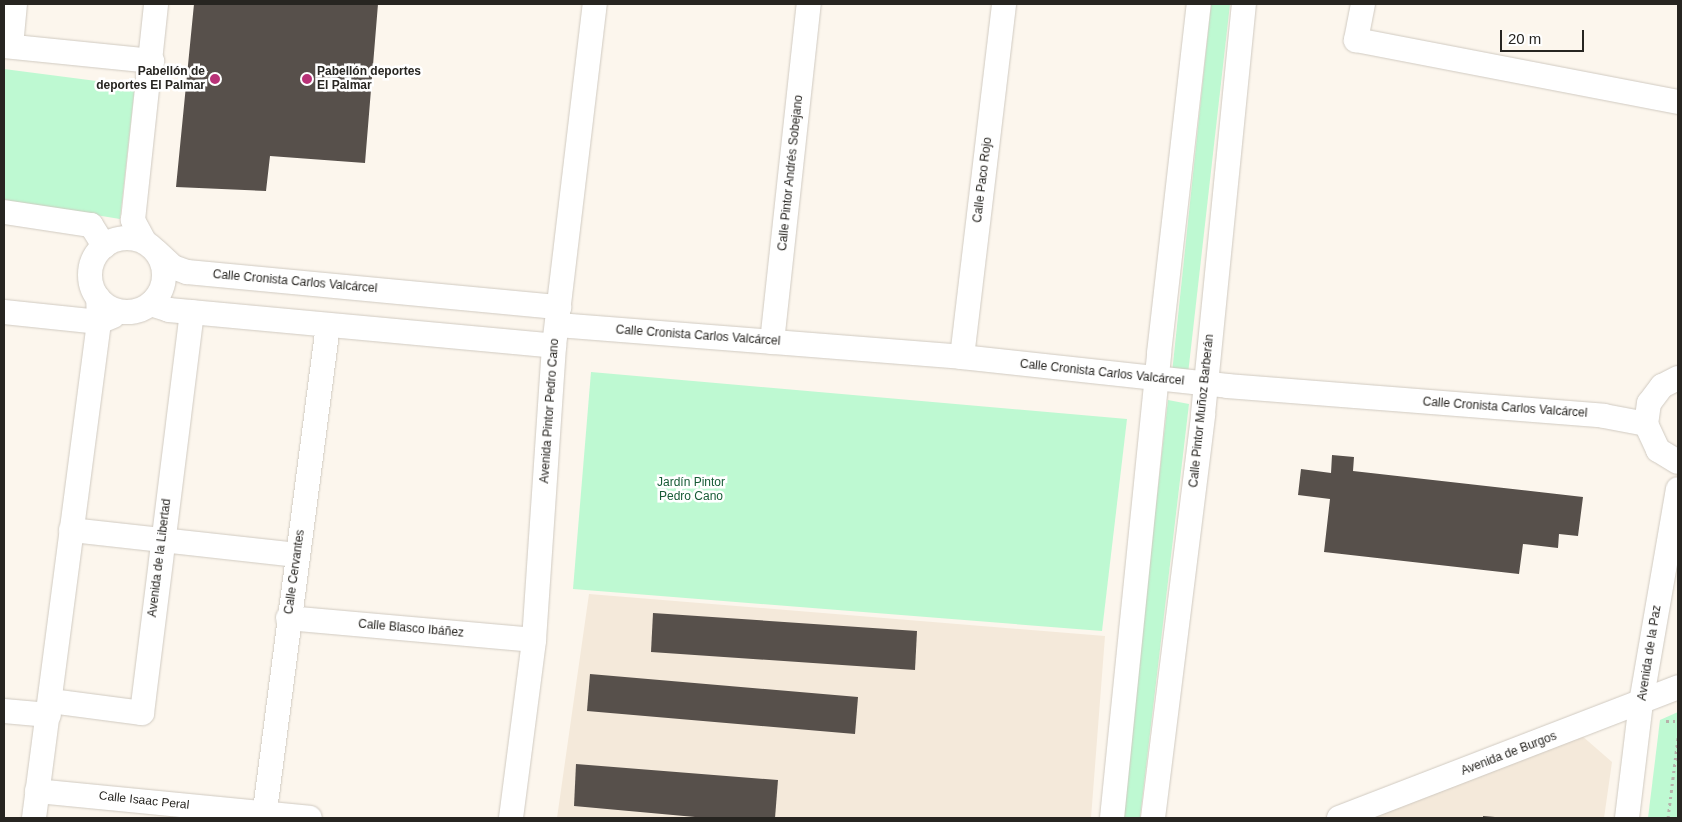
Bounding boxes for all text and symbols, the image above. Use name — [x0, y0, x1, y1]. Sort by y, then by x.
scale bar — [1502, 20, 1586, 52]
text: 20 m — [1508, 30, 1541, 47]
place label: Pabellón de deportes El Palmar — [96, 65, 205, 93]
place label: Pabellón deportes El Palmar — [317, 65, 421, 93]
marker: Pabellón de deportes El Palmar — [209, 73, 221, 85]
marker: Pabellón deportes El Palmar — [301, 73, 313, 85]
street label: Calle Pintor Andrés Sobejano — [776, 94, 806, 252]
street label: Calle Paco Rojo — [971, 136, 995, 224]
street label: Calle Cronista Carlos Valcárcel — [212, 268, 378, 296]
street label: Calle Cronista Carlos Valcárcel — [615, 323, 781, 349]
street label: Calle Pintor Muñoz Barberán — [1187, 334, 1217, 488]
street label: Avenida Pintor Pedro Cano — [538, 338, 562, 484]
street label: Calle Cronista Carlos Valcárcel — [1019, 357, 1185, 389]
street label: Calle Cronista Carlos Valcárcel — [1422, 395, 1588, 421]
park label: Jardín Pintor Pedro Cano — [657, 476, 725, 504]
street label: Avenida de la Libertad — [146, 498, 174, 618]
street label: Calle Cervantes — [282, 529, 308, 615]
street label: Avenida de la Paz — [1635, 604, 1665, 702]
street label: Calle Blasco Ibáñez — [358, 617, 464, 641]
street label: Avenida de Burgos — [1459, 729, 1559, 779]
street label: Calle Isaac Peral — [98, 789, 190, 813]

